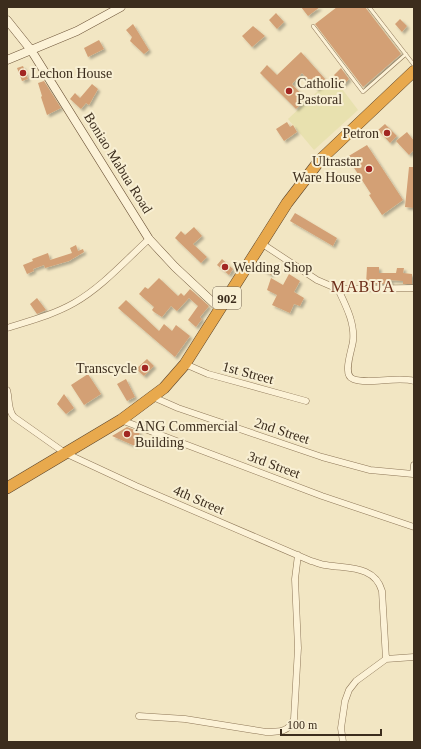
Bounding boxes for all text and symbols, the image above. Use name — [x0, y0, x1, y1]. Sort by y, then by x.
place label: Lechon House — [31, 66, 112, 81]
marker: Lechon House — [18, 68, 28, 78]
place label: Catholic Pastoral — [297, 76, 344, 107]
marker: Catholic Pastoral — [284, 86, 294, 96]
street label: Boniao Mabua Road — [81, 110, 155, 216]
place label: Petron — [342, 126, 379, 141]
marker: Petron — [382, 128, 392, 138]
place label: Ultrastar Ware House — [293, 154, 361, 185]
marker: Ultrastar Ware House — [364, 164, 374, 174]
place label: Welding Shop — [233, 260, 312, 275]
marker: Welding Shop — [220, 262, 230, 272]
district label: MABUA — [331, 278, 395, 295]
road number: 902 — [213, 287, 241, 309]
street label: 1st Street — [221, 359, 275, 387]
place label: Transcycle — [76, 361, 137, 376]
marker: Transcycle — [140, 363, 150, 373]
street label: 2nd Street — [253, 415, 312, 447]
place label: ANG Commercial Building — [135, 419, 238, 450]
marker: ANG Commercial Building — [122, 429, 132, 439]
street label: 3rd Street — [246, 449, 302, 481]
street label: 4th Street — [171, 483, 227, 518]
scale bar — [281, 711, 381, 737]
text: 100 m — [287, 718, 318, 732]

